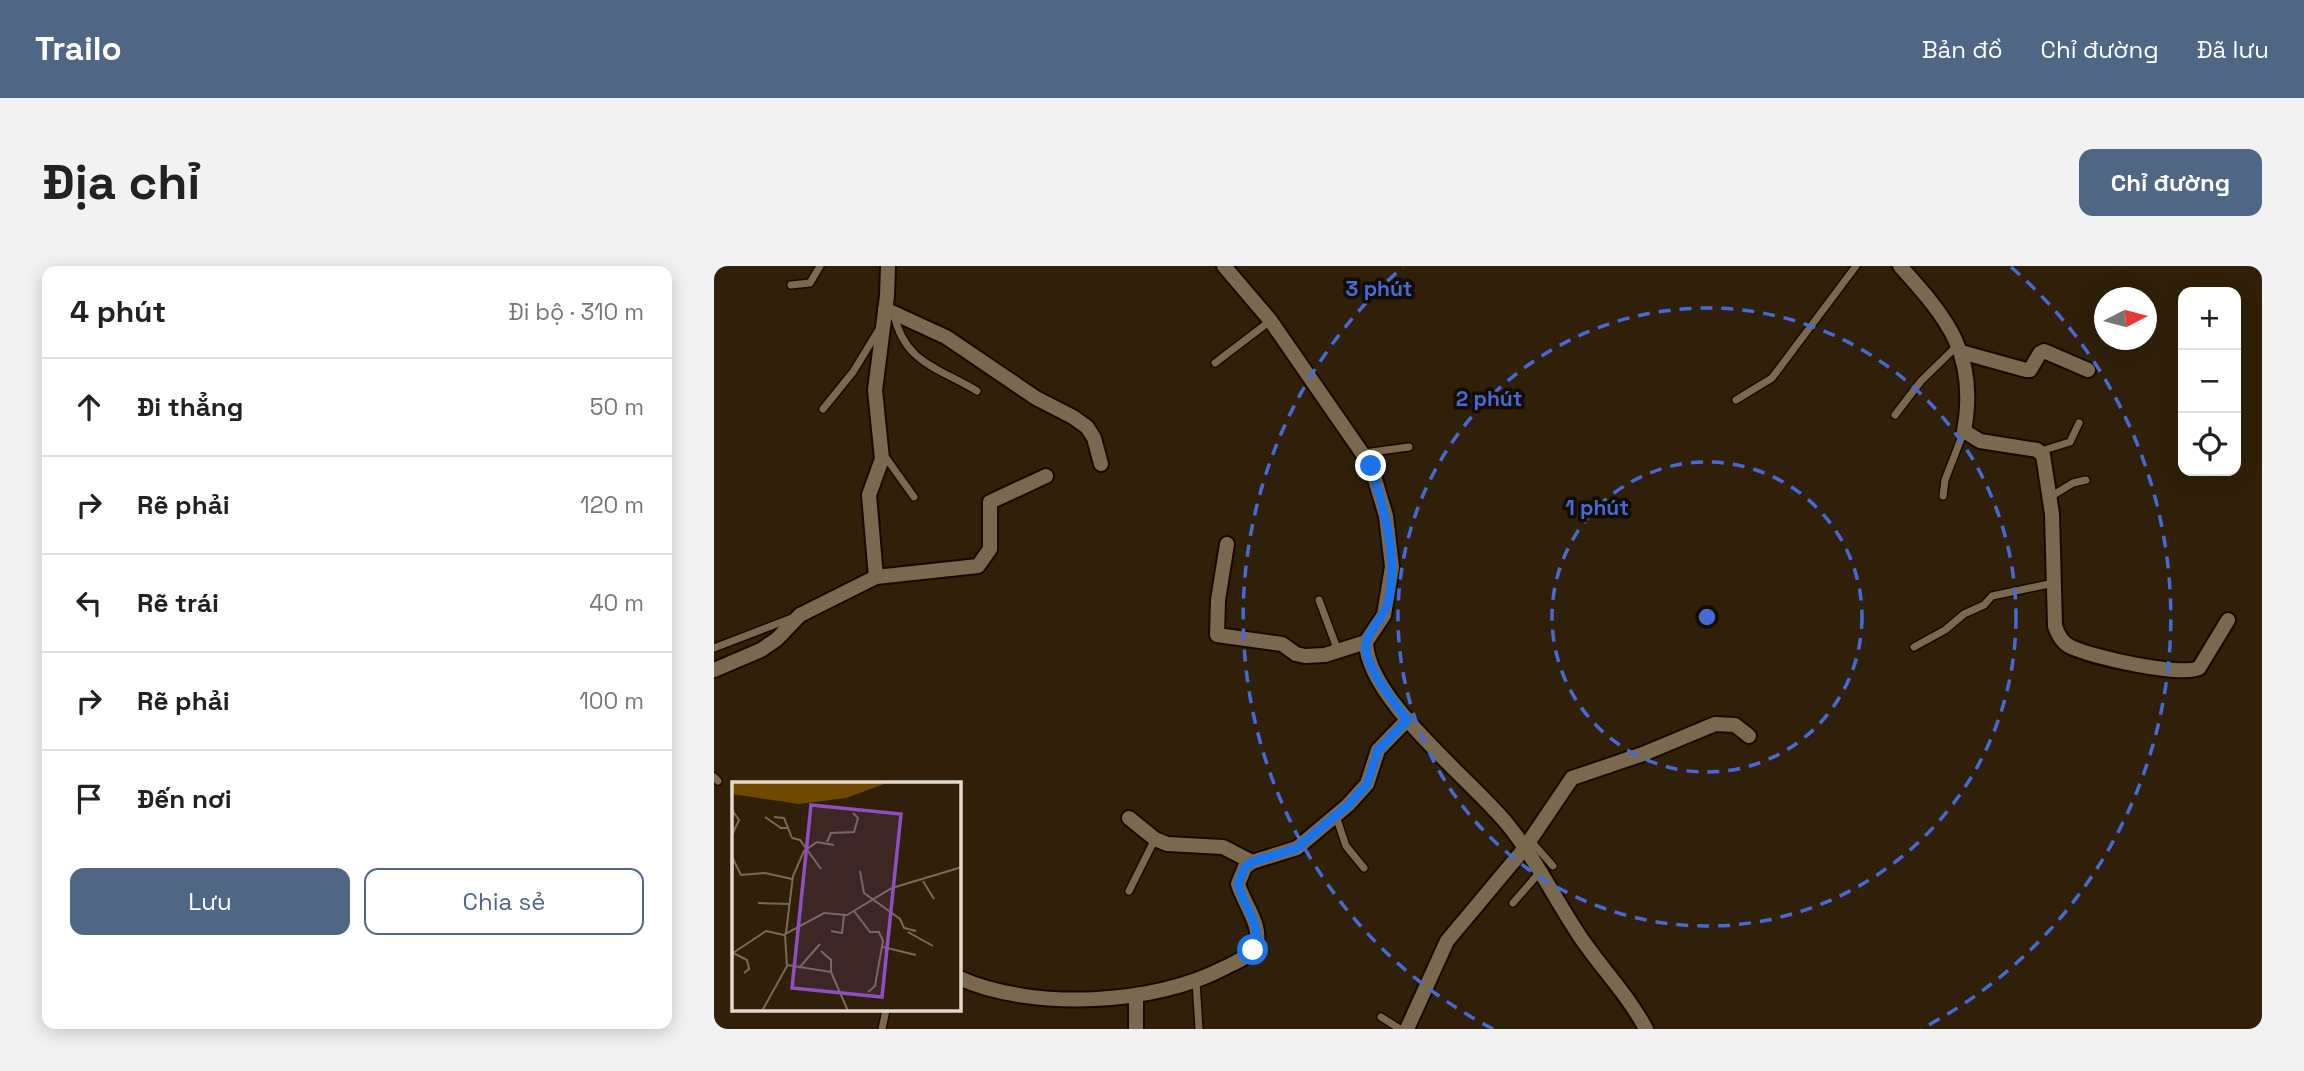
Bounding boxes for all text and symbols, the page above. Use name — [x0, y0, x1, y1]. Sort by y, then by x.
text: Trailo — [35, 28, 122, 70]
text: Bản đồ — [1922, 34, 2003, 65]
text: Chỉ đường — [2041, 34, 2159, 65]
text: Đã lưu — [2197, 34, 2269, 65]
button: Chỉ đường — [2079, 149, 2262, 216]
text: Địa chỉ — [42, 151, 200, 213]
text: 3 phút — [1346, 275, 1412, 302]
north arrow — [2094, 287, 2157, 350]
map controls — [2178, 287, 2241, 476]
button: + — [2178, 287, 2241, 350]
text: 4 phút — [70, 292, 166, 331]
text: Đi bộ · 310 m — [508, 297, 644, 327]
button: − — [2178, 350, 2241, 413]
text: 2 phút — [1456, 385, 1522, 412]
icon: ahead — [70, 388, 108, 426]
text: Đi thẳng — [137, 390, 243, 424]
text: 50 m — [590, 392, 644, 422]
button: locate — [2178, 413, 2241, 476]
route end — [1355, 450, 1386, 481]
icon: right — [70, 486, 108, 524]
text: Rẽ phải — [137, 488, 230, 522]
text: 120 m — [580, 490, 644, 520]
text: 1 phút — [1565, 494, 1629, 521]
icon: left — [70, 584, 108, 622]
text: Rẽ trái — [137, 586, 219, 620]
text: 40 m — [589, 588, 644, 618]
centre of rings — [1695, 605, 1719, 629]
icon: right — [70, 682, 108, 720]
text: Rẽ phải — [137, 684, 230, 718]
text: 100 m — [579, 686, 644, 716]
icon: arrive — [70, 780, 108, 818]
text: Đến nơi — [137, 782, 232, 816]
inset map — [732, 782, 961, 1012]
button: Lưu — [70, 868, 350, 935]
button: Chia sẻ — [364, 868, 644, 935]
route start — [1237, 934, 1268, 965]

